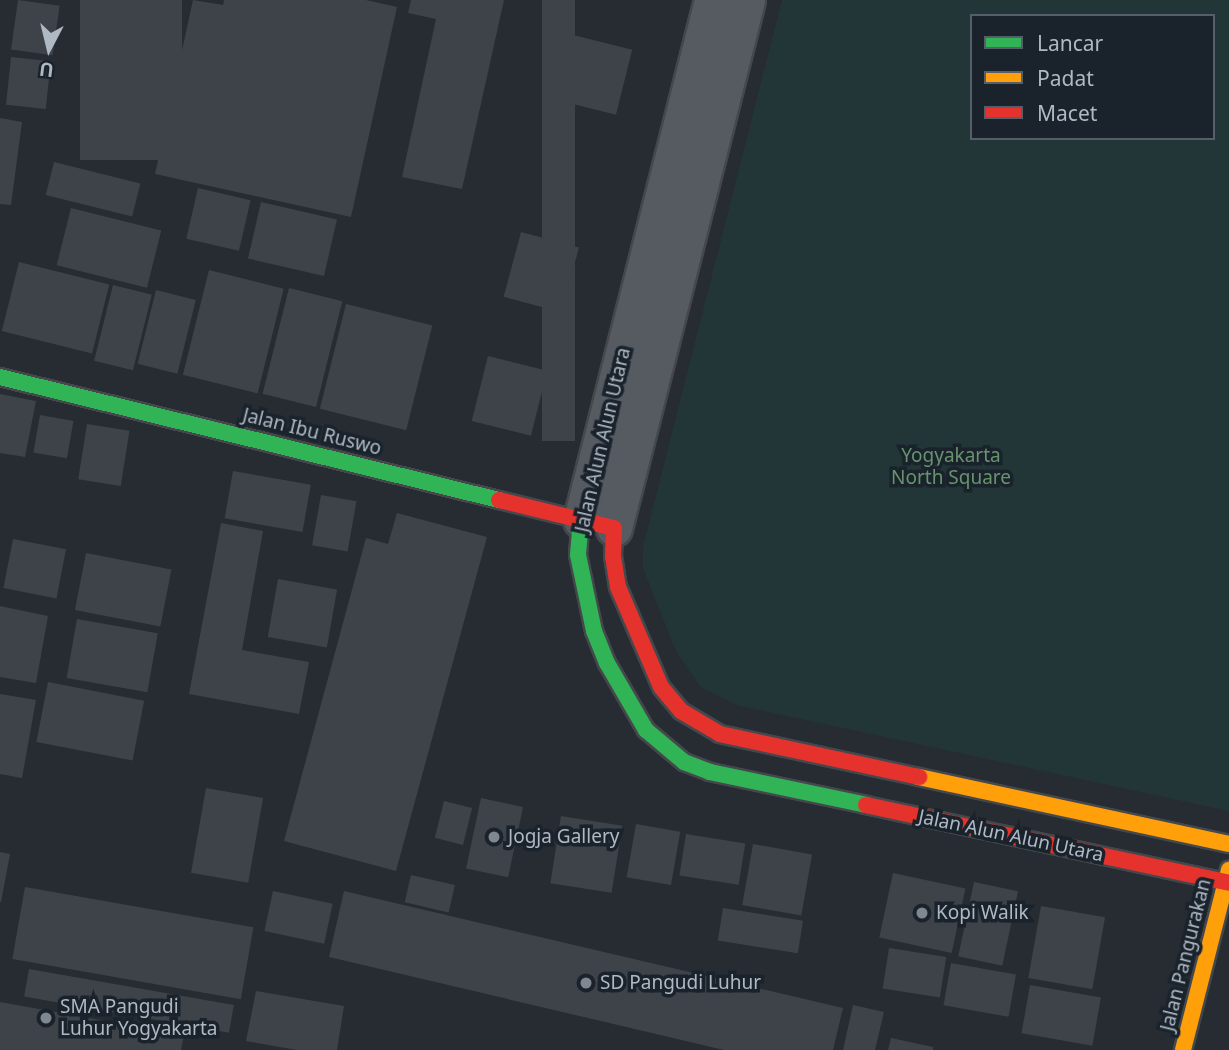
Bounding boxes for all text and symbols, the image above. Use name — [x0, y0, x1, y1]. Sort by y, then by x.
north arrow — [14, 14, 84, 84]
legend — [970, 14, 1215, 140]
text: Lancar — [1037, 29, 1103, 57]
text: U — [38, 56, 55, 84]
text: Padat — [1037, 64, 1094, 92]
text: Macet — [1037, 99, 1097, 127]
street label: Jalan Alun Alun Utara — [571, 346, 635, 534]
street label: Jalan Ibu Ruswo — [240, 404, 384, 460]
park label: Yogyakarta North Square — [891, 445, 1011, 489]
street label: Jalan Alun Alun Utara — [916, 805, 1106, 867]
place label: Jogja Gallery — [508, 826, 619, 848]
marker: Jogja Gallery — [486, 829, 502, 845]
street label: Jalan Pangurakan — [1156, 877, 1216, 1033]
place label: Kopi Walik — [936, 902, 1029, 924]
marker: Kopi Walik — [914, 905, 930, 921]
place label: SD Pangudi Luhur — [600, 972, 761, 994]
marker: SD Pangudi Luhur — [578, 975, 594, 991]
place label: SMA Pangudi Luhur Yogyakarta — [60, 996, 217, 1040]
marker: SMA Pangudi Luhur Yogyakarta — [38, 1010, 54, 1026]

